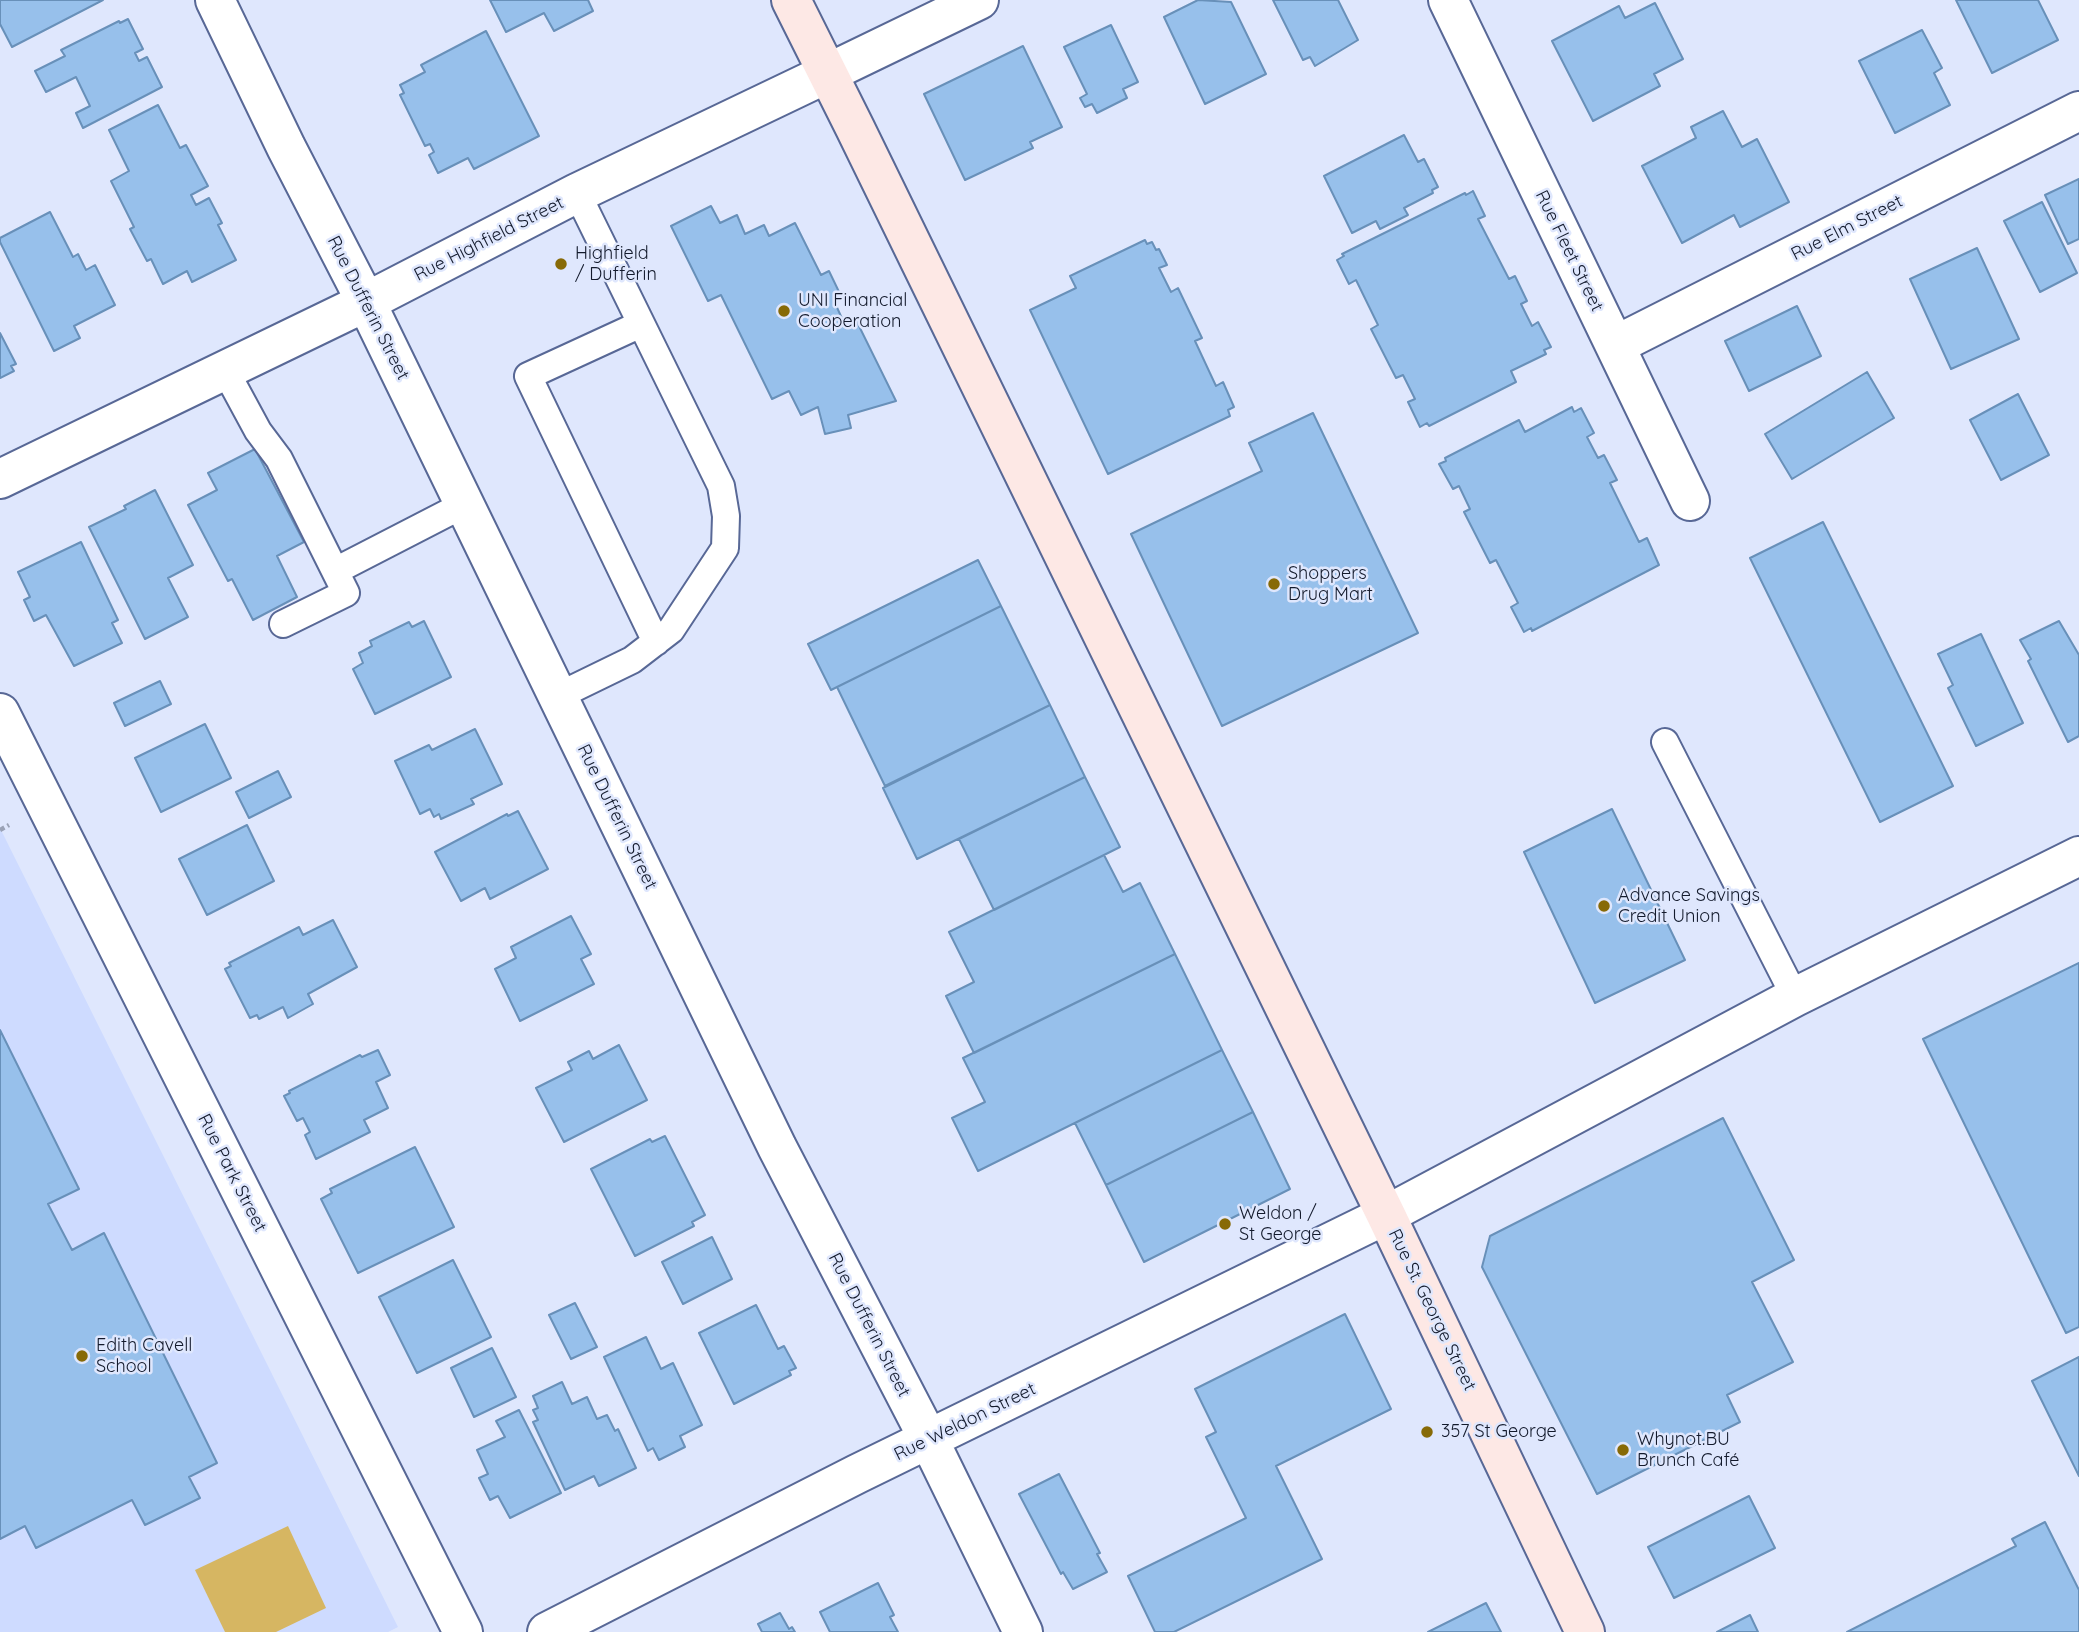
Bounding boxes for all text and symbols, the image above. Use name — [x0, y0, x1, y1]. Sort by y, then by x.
street label: Rue Fleet Street — [1530, 187, 1608, 315]
street label: Rue Elm Street — [1788, 191, 1906, 265]
street label: Rue Highfield Street — [411, 192, 567, 286]
street label: Rue Dufferin Street — [322, 232, 414, 384]
place label: Highfield / Dufferin — [575, 243, 657, 286]
marker: Highfield / Dufferin — [553, 256, 569, 272]
place label: UNI Financial Cooperation — [798, 290, 907, 332]
marker: UNI Financial Cooperation — [776, 303, 792, 319]
place label: Shoppers Drug Mart — [1288, 563, 1373, 606]
marker: Shoppers Drug Mart — [1266, 576, 1282, 592]
street label: Rue Dufferin Street — [572, 741, 662, 893]
place label: Advance Savings Credit Union — [1618, 885, 1760, 928]
marker: Advance Savings Credit Union — [1596, 898, 1612, 914]
street label: Rue Park Street — [193, 1110, 271, 1236]
place label: Weldon / St George — [1239, 1203, 1321, 1246]
marker: Weldon / St George — [1217, 1216, 1233, 1232]
street label: Rue St. George Street — [1384, 1226, 1480, 1394]
street label: Rue Dufferin Street — [823, 1249, 915, 1401]
place label: Edith Cavell School — [96, 1335, 192, 1378]
marker: Edith Cavell School — [74, 1348, 90, 1364]
street label: Rue Weldon Street — [891, 1378, 1039, 1466]
place label: 357 St George — [1441, 1421, 1557, 1443]
marker: 357 St George — [1419, 1424, 1435, 1440]
place label: Whynot.BU Brunch Café — [1637, 1429, 1739, 1472]
marker: Whynot.BU Brunch Café — [1615, 1442, 1631, 1458]

